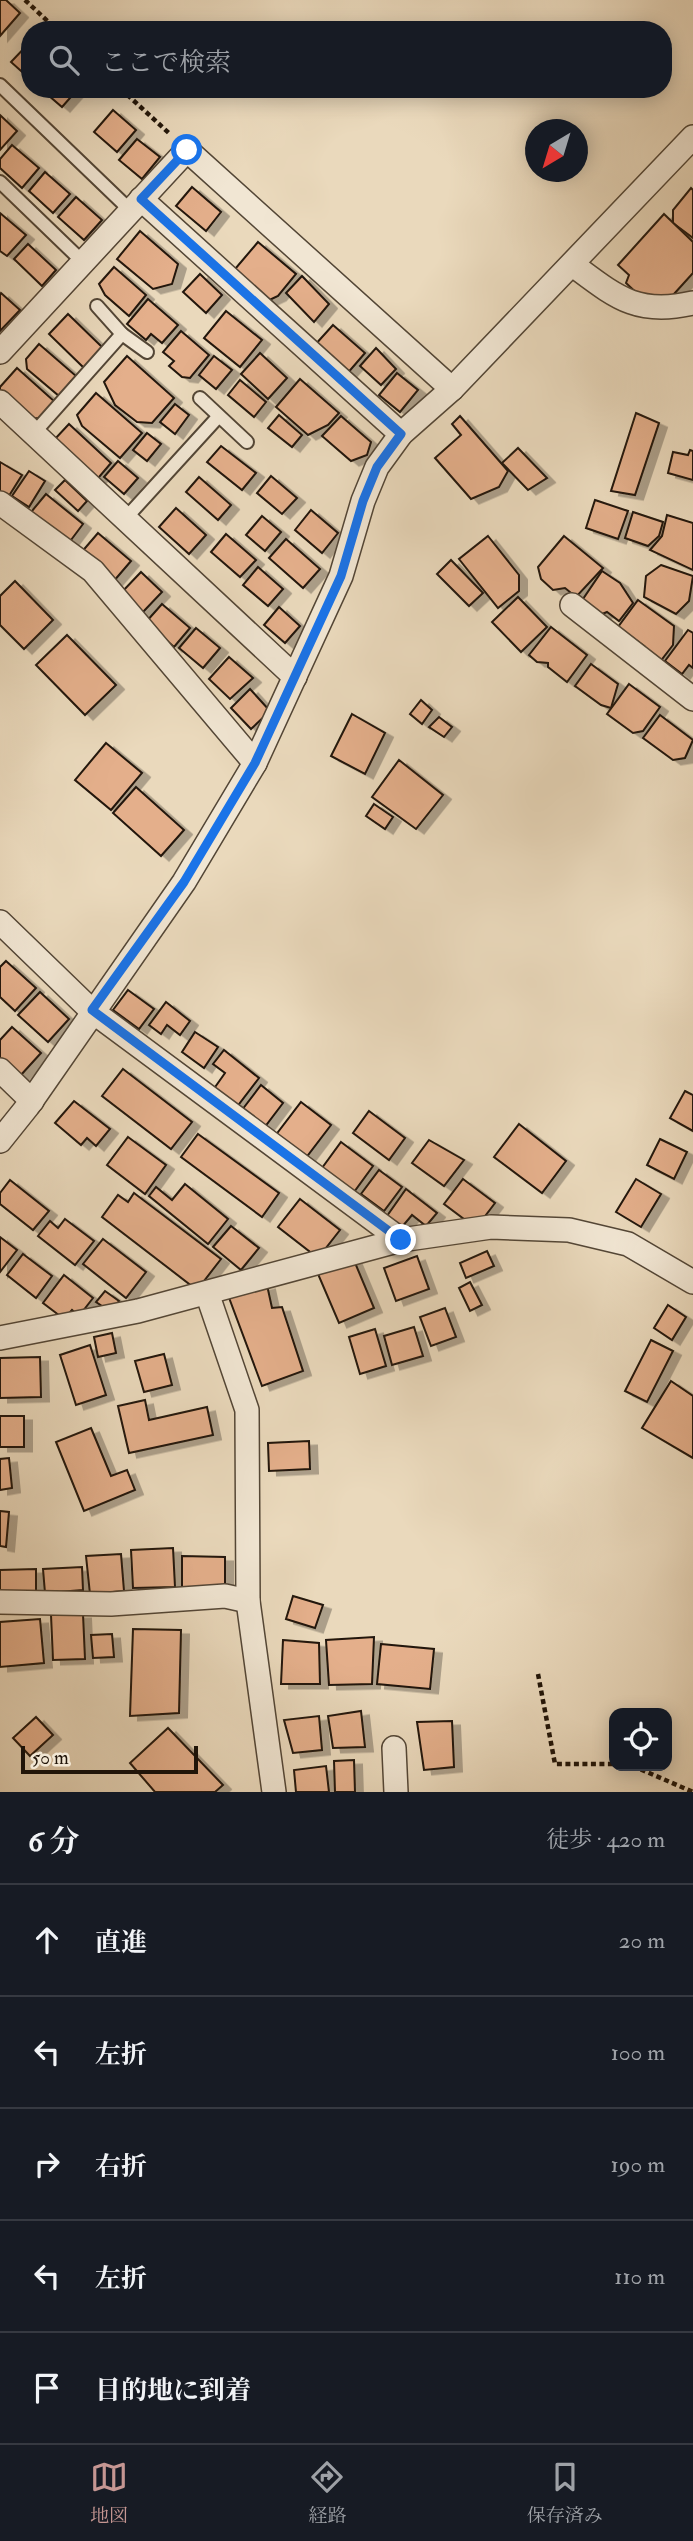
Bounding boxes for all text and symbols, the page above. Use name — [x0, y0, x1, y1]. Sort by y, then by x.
search box — [21, 21, 672, 98]
icon: search — [45, 41, 83, 79]
text: ここで検索 — [101, 47, 231, 79]
north arrow — [525, 119, 588, 182]
route start — [171, 134, 202, 165]
route end — [385, 1224, 416, 1255]
map controls — [609, 1708, 672, 1771]
button: locate — [609, 1708, 672, 1771]
scale bar — [21, 1743, 198, 1775]
text: 50 m — [32, 1746, 69, 1770]
text: 6 分 — [28, 1823, 79, 1860]
text: 徒歩 · 420 m — [546, 1825, 665, 1854]
icon: ahead — [28, 1921, 66, 1959]
text: 20 m — [619, 1926, 665, 1955]
text: 直進 — [95, 1927, 147, 1959]
icon: left — [28, 2033, 66, 2071]
text: 100 m — [611, 2038, 665, 2067]
text: 左折 — [95, 2039, 147, 2071]
icon: right — [28, 2145, 66, 2183]
text: 190 m — [611, 2150, 665, 2179]
text: 右折 — [95, 2151, 147, 2183]
icon: left — [28, 2257, 66, 2295]
text: 110 m — [614, 2262, 665, 2291]
text: 左折 — [95, 2263, 147, 2295]
icon: arrive — [28, 2369, 66, 2407]
text: 目的地に到着 — [95, 2375, 251, 2407]
tab: 地図 — [90, 2458, 128, 2528]
tab: 経路 — [308, 2458, 347, 2528]
tab: 保存済み — [527, 2458, 603, 2528]

